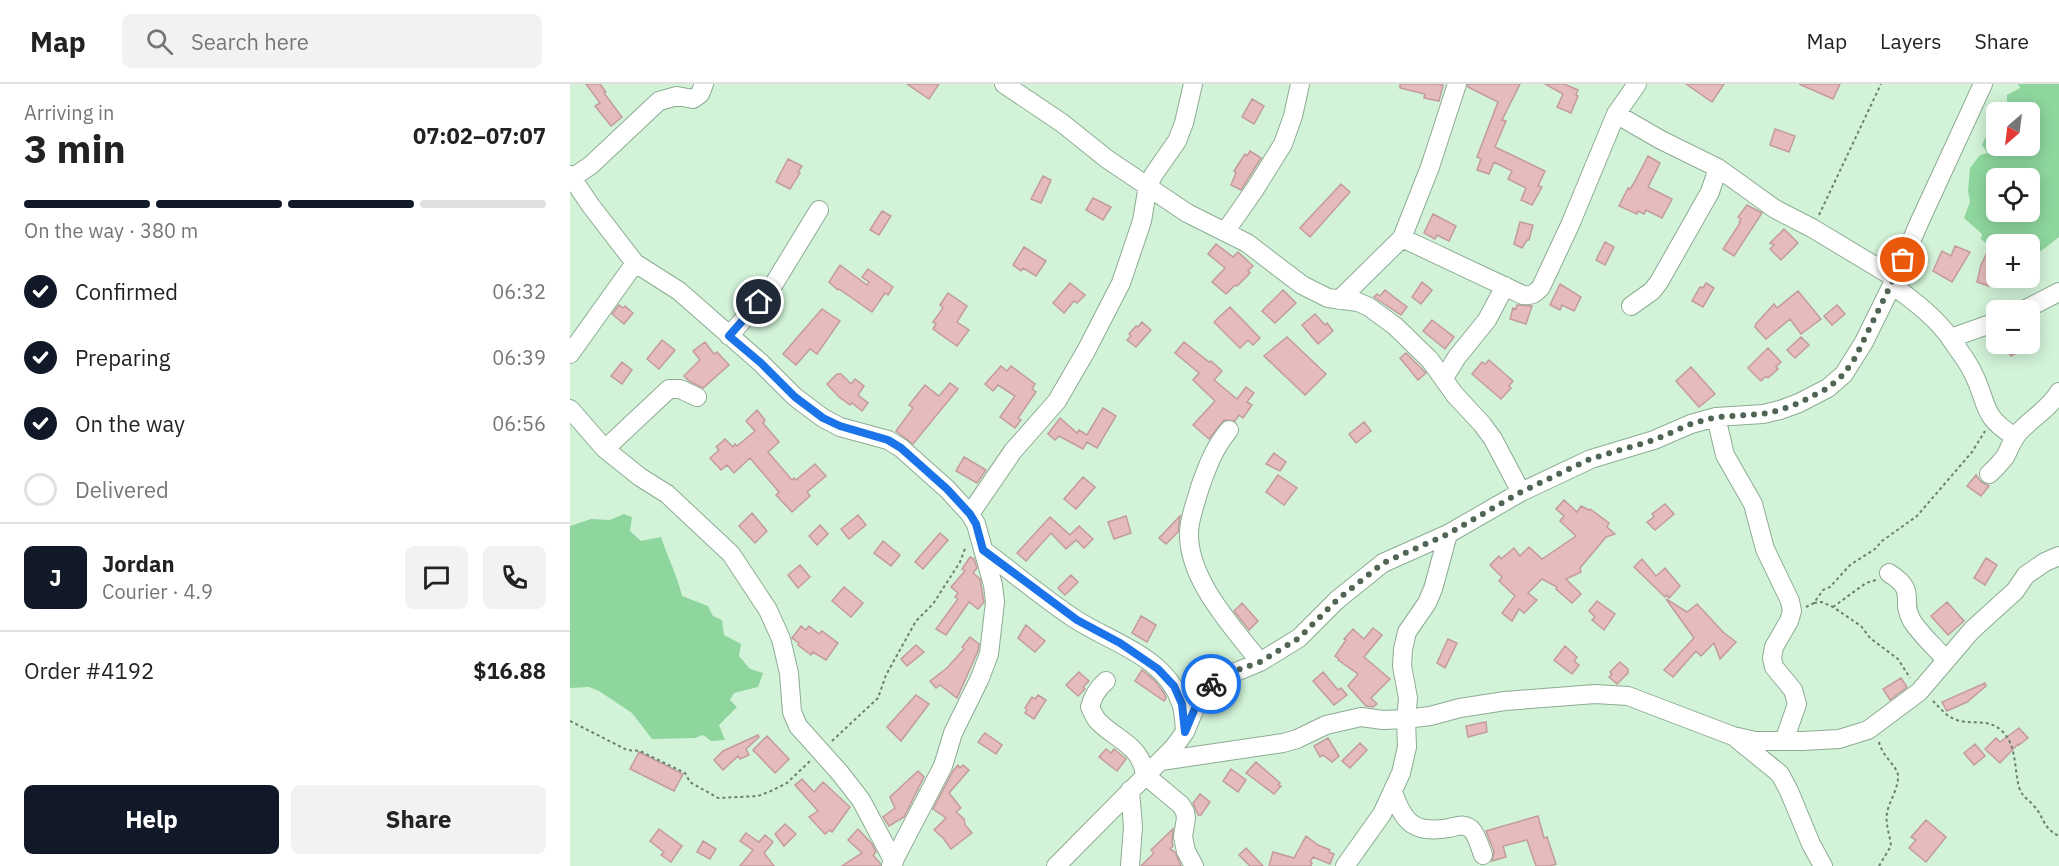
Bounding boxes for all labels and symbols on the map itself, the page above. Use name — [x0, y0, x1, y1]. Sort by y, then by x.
north arrow — [1986, 102, 2040, 156]
pin — [1877, 234, 1928, 285]
pin — [733, 276, 784, 327]
courier — [1181, 654, 1241, 714]

